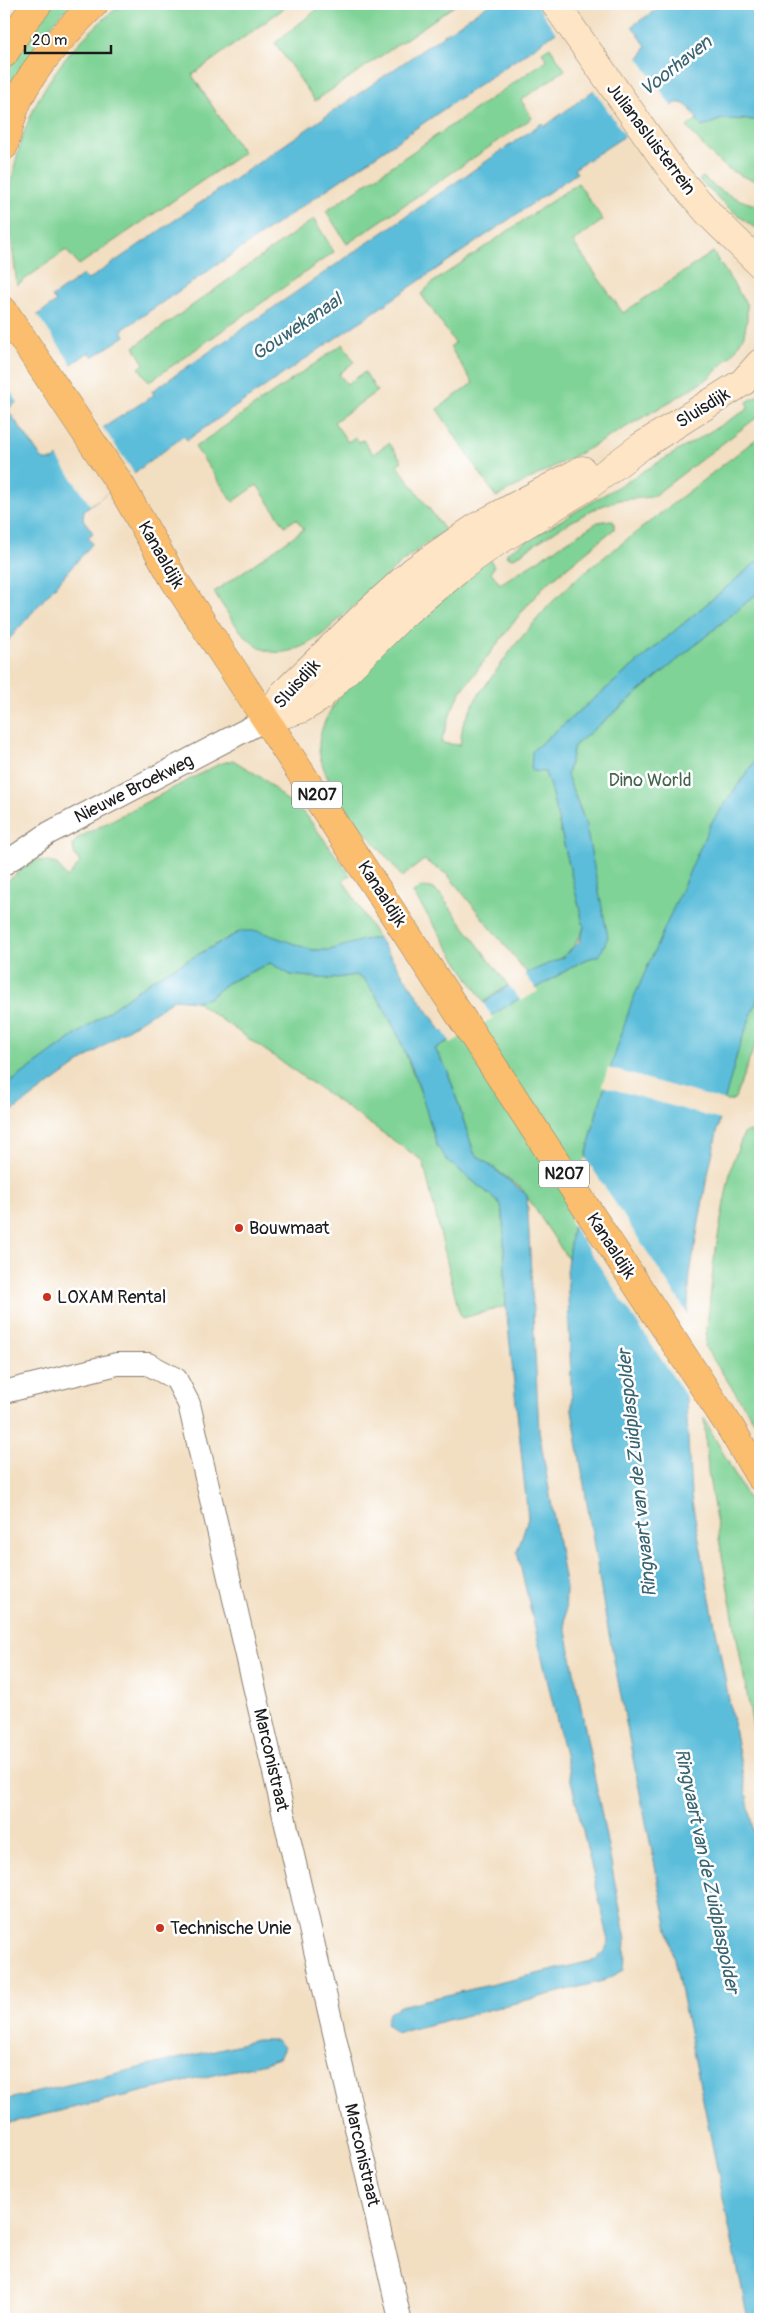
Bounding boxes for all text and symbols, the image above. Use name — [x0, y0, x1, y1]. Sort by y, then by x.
scale bar — [25, 22, 111, 54]
water label: Voorhaven — [635, 30, 718, 102]
text: 20 m — [32, 31, 67, 50]
street label: Julianasluisterrein — [601, 78, 701, 200]
water label: Gouwekanaal — [247, 287, 349, 366]
street label: Sluisdijk — [672, 382, 735, 434]
street label: Kanaaldijk — [132, 517, 190, 593]
street label: Sluisdijk — [269, 654, 326, 714]
street label: Nieuwe Broekweg — [71, 749, 197, 829]
park label: Dino World — [609, 769, 692, 792]
road number: N207 — [292, 782, 342, 808]
street label: Kanaaldijk — [352, 857, 412, 932]
road number: N207 — [539, 1160, 589, 1188]
street label: Kanaaldijk — [581, 1209, 641, 1284]
place label: Bouwmaat — [249, 1217, 330, 1240]
marker: Bouwmaat — [233, 1222, 245, 1234]
place label: LOXAM Rental — [57, 1286, 166, 1309]
marker: LOXAM Rental — [41, 1291, 53, 1303]
water label: Ringvaart van de Zuidplaspolder — [612, 1346, 662, 1598]
street label: Marconistraat — [248, 1706, 294, 1814]
water label: Ringvaart van de Zuidplaspolder — [669, 1747, 745, 1998]
place label: Technische Unie — [170, 1917, 291, 1940]
marker: Technische Unie — [154, 1922, 166, 1934]
street label: Marconistraat — [339, 2101, 385, 2209]

